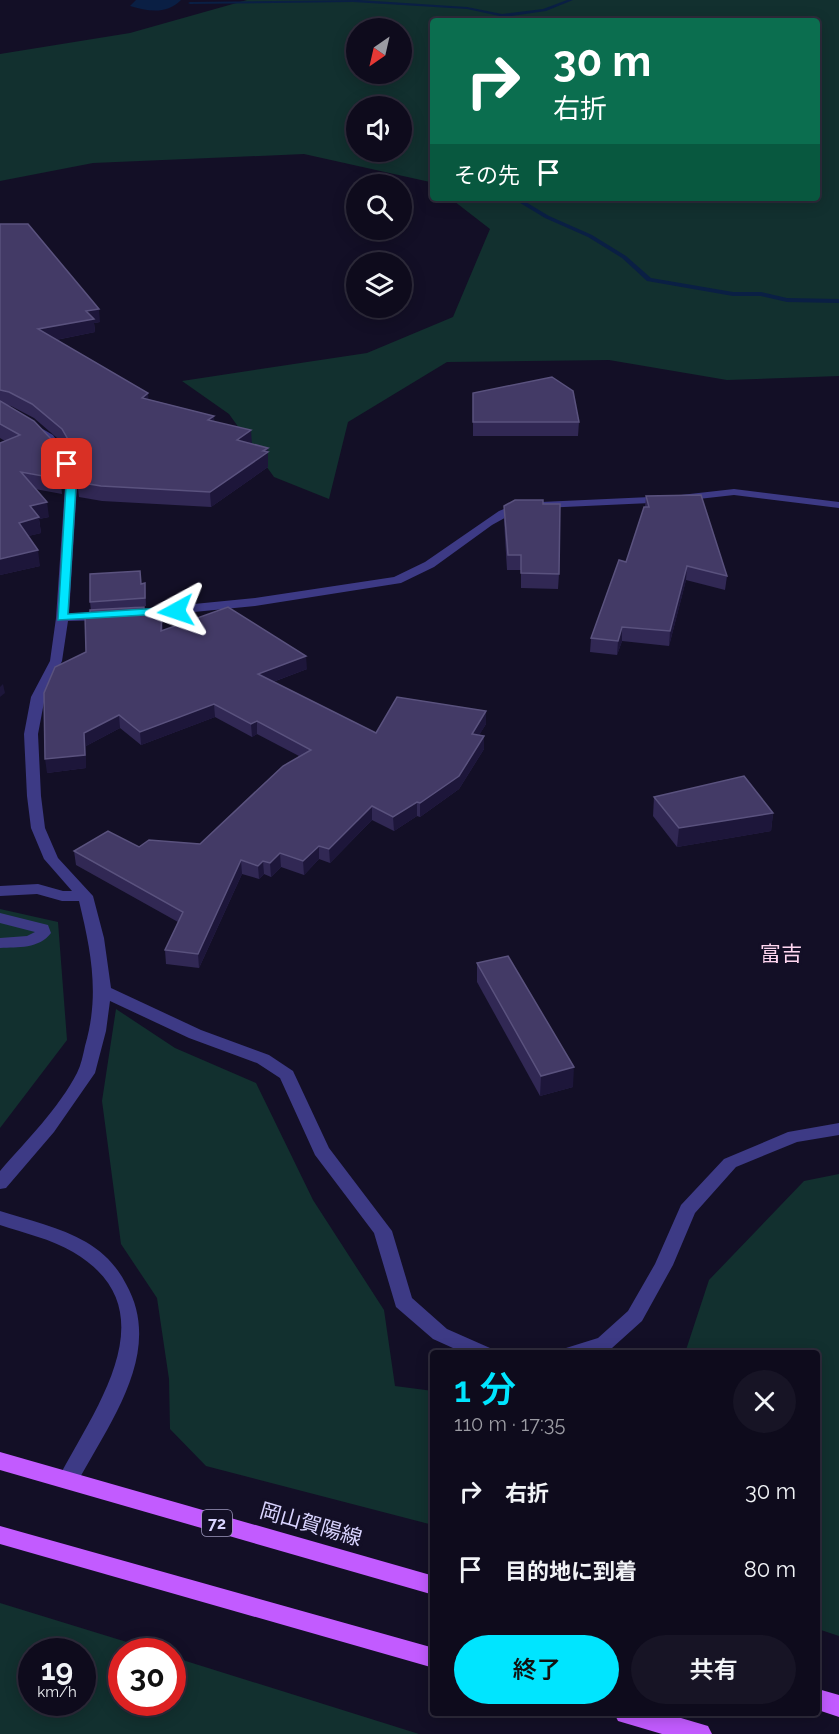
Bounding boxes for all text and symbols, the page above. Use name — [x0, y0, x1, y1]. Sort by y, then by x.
north arrow — [346, 18, 412, 84]
map controls — [346, 18, 412, 318]
text: 30 m — [553, 37, 651, 86]
icon: right — [454, 42, 532, 120]
text: 右折 — [553, 93, 607, 124]
button: sound — [346, 96, 412, 162]
icon: arrive — [532, 156, 565, 189]
text: その先 — [454, 162, 520, 188]
button: search — [346, 174, 412, 240]
button: layers — [346, 252, 412, 318]
pin — [41, 438, 92, 489]
icon: arrive — [50, 447, 83, 480]
position arrow — [144, 579, 208, 643]
district label: 富吉 — [760, 941, 802, 966]
text: 1 分 — [454, 1368, 516, 1410]
button: close — [733, 1370, 796, 1433]
text: 110 m · 17:35 — [454, 1412, 565, 1436]
icon: right — [454, 1475, 487, 1508]
text: 30 m — [745, 1478, 796, 1504]
text: 右折 — [505, 1480, 549, 1506]
street label: 岡山賀陽線 — [257, 1498, 365, 1550]
road number: 72 — [202, 1510, 232, 1536]
icon: arrive — [454, 1553, 487, 1586]
text: 80 m — [744, 1556, 796, 1582]
text: 目的地に到着 — [505, 1558, 637, 1584]
button: 終了 — [454, 1635, 619, 1704]
button: 共有 — [631, 1635, 796, 1704]
speed limit sign: 30 — [108, 1638, 186, 1716]
text: 19 — [41, 1652, 73, 1687]
text: km/h — [37, 1683, 77, 1701]

